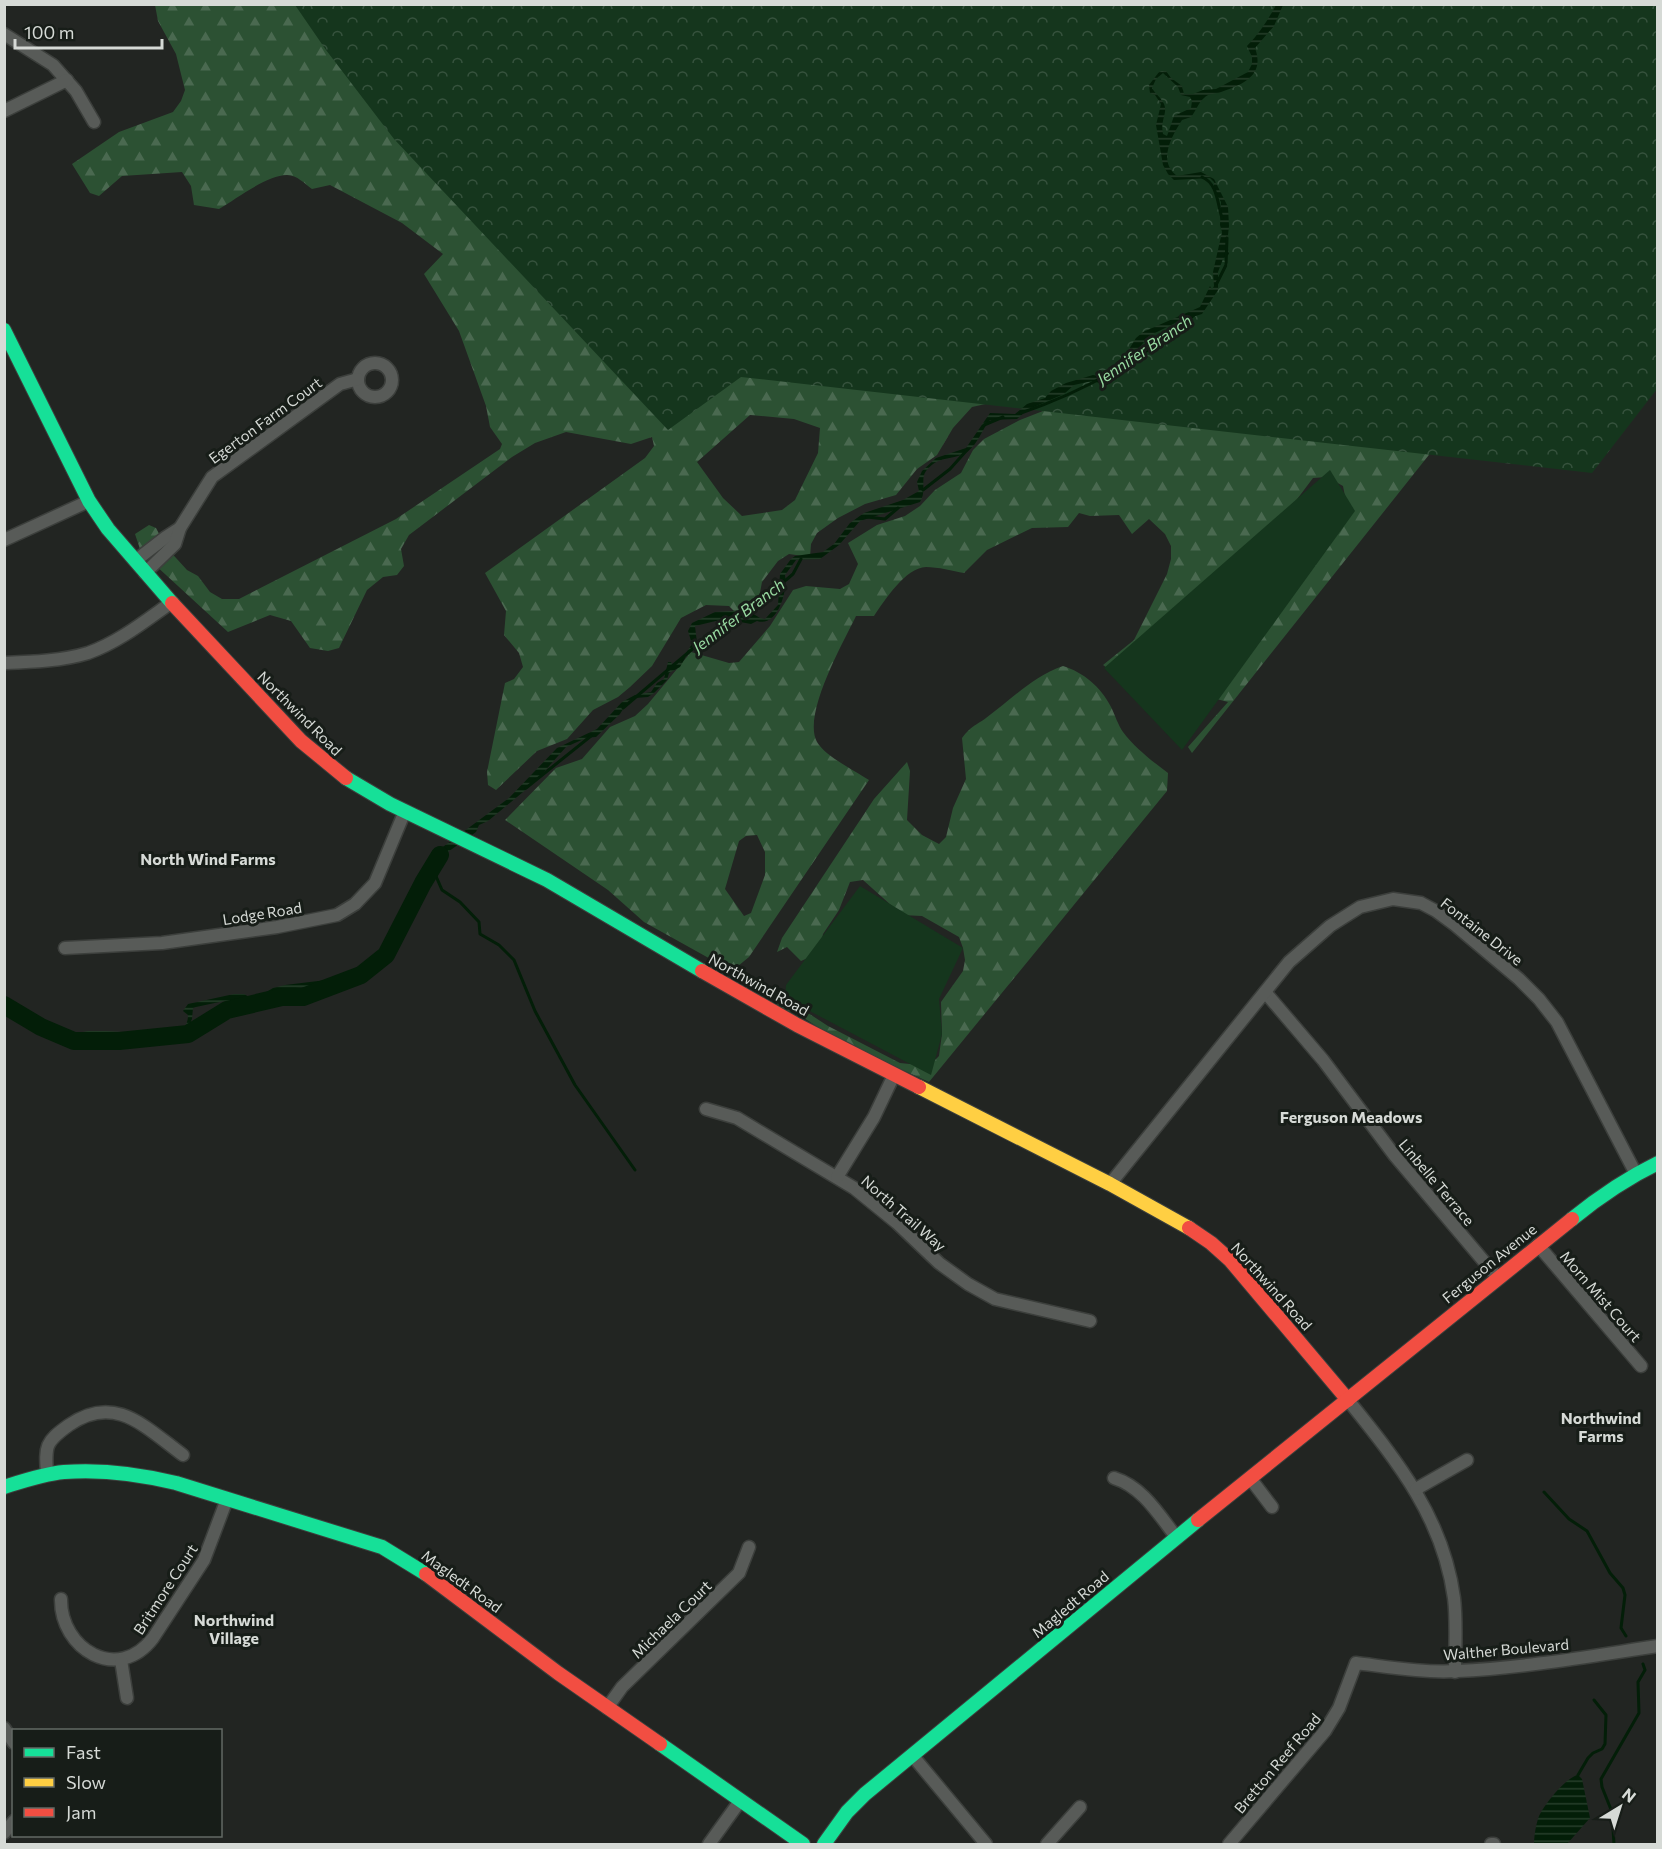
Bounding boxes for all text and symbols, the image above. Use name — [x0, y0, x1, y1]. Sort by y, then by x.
scale bar — [15, 12, 162, 50]
text: 100 m — [24, 21, 74, 43]
water label: Jennifer Branch — [1091, 310, 1195, 389]
street label: Egerton Farm Court — [205, 373, 325, 467]
water label: Jennifer Branch — [687, 574, 788, 657]
street label: Northwind Road — [254, 667, 346, 759]
district label: North Wind Farms — [140, 849, 276, 868]
street label: Fontaine Drive — [1437, 893, 1527, 969]
street label: Lodge Road — [221, 898, 303, 928]
street label: Northwind Road — [706, 949, 812, 1019]
district label: Ferguson Meadows — [1280, 1107, 1422, 1126]
street label: Linbelle Terrace — [1396, 1135, 1479, 1229]
street label: North Trail Way — [858, 1171, 950, 1255]
street label: Ferguson Avenue — [1438, 1219, 1540, 1306]
street label: Northwind Road — [1228, 1238, 1316, 1334]
street label: Morn Mist Court — [1557, 1247, 1645, 1345]
district label: Northwind Farms — [1561, 1408, 1641, 1445]
street label: Britmore Court — [129, 1540, 201, 1638]
street label: Magledt Road — [418, 1546, 506, 1616]
street label: Magledt Road — [1028, 1567, 1112, 1641]
street label: Michaela Court — [627, 1576, 715, 1662]
district label: Northwind Village — [194, 1610, 274, 1647]
street label: Walther Boulevard — [1442, 1635, 1570, 1663]
street label: Bretton Reef Road — [1230, 1709, 1324, 1817]
legend — [12, 1729, 222, 1837]
text: Fast — [66, 1741, 101, 1763]
text: Slow — [66, 1771, 106, 1793]
north arrow — [1590, 1777, 1650, 1837]
text: N — [1619, 1784, 1640, 1806]
text: Jam — [66, 1801, 96, 1823]

